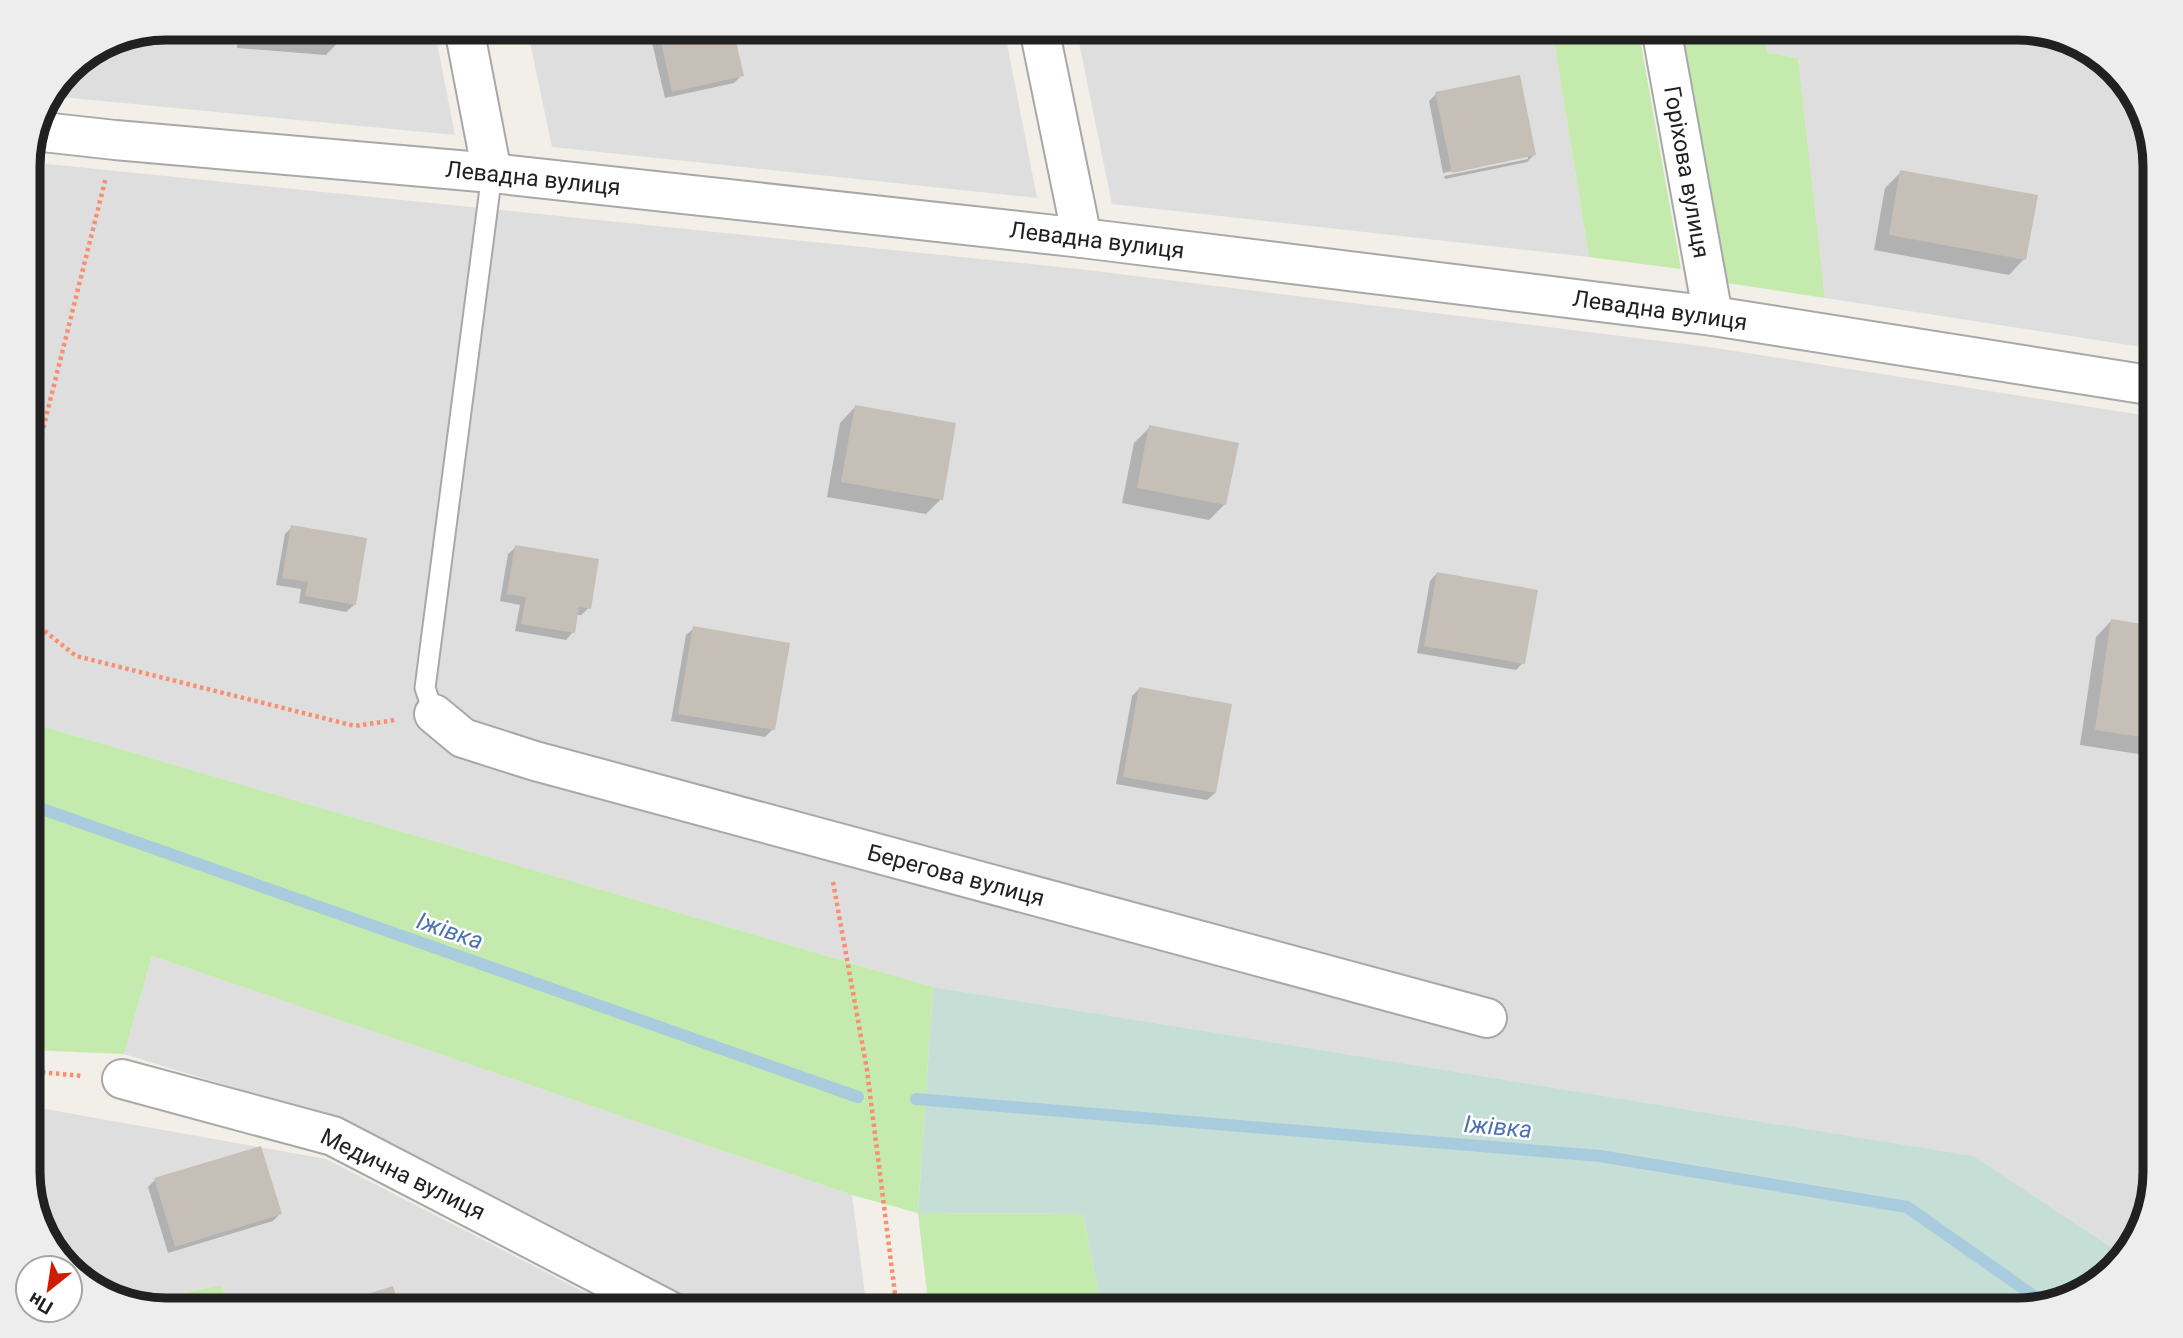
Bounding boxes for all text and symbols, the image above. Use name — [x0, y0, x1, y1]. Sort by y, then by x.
street label: Горіхова вулиця — [1658, 84, 1715, 260]
street label: Левадна вулиця — [444, 156, 622, 201]
street label: Левадна вулиця — [1008, 216, 1186, 265]
street label: Левадна вулиця — [1571, 285, 1749, 336]
street label: Берегова вулиця — [864, 839, 1047, 912]
water label: Іжівка — [413, 907, 487, 955]
water label: Іжівка — [1463, 1110, 1533, 1144]
street label: Медична вулиця — [316, 1123, 490, 1226]
north arrow — [14, 1254, 84, 1324]
text: Пн — [25, 1287, 57, 1319]

